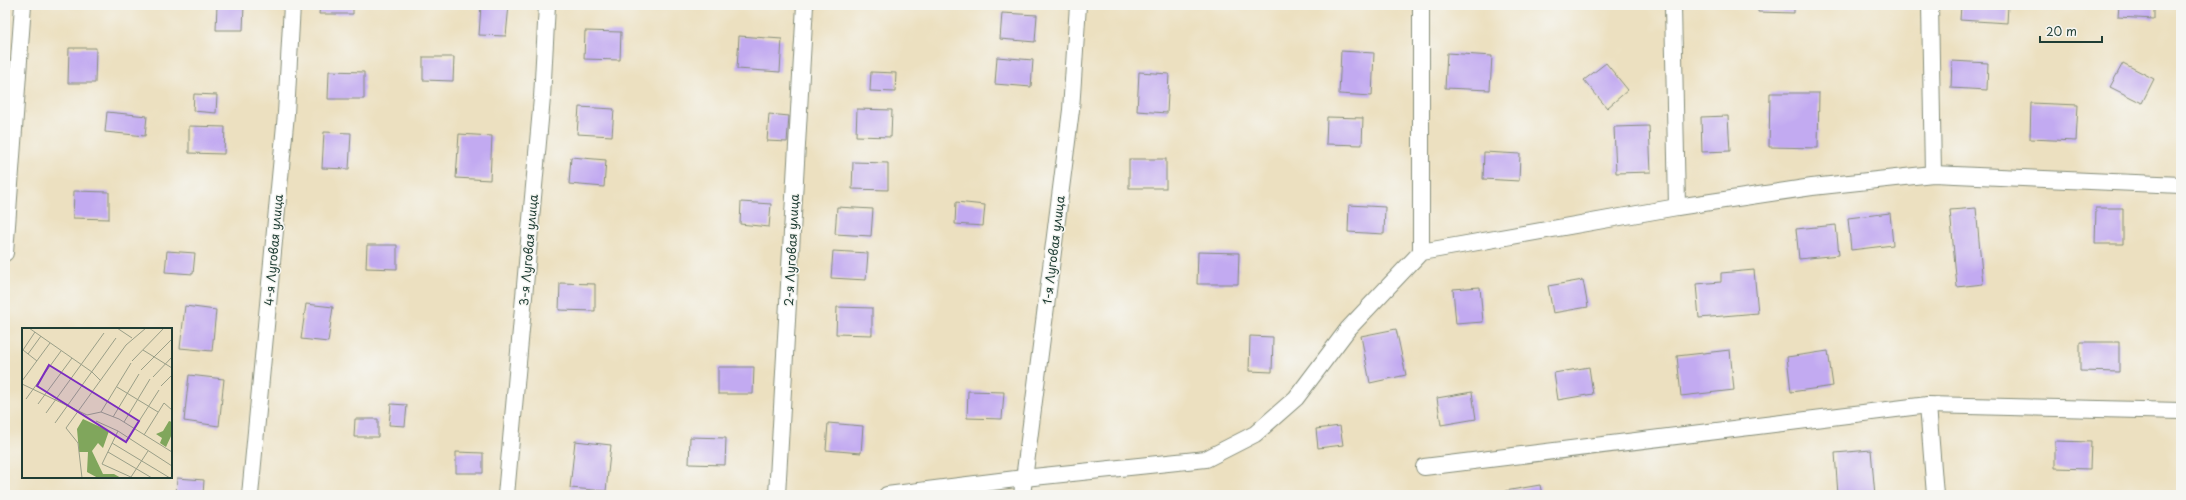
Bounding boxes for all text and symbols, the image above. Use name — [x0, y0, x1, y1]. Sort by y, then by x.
scale bar — [2040, 18, 2102, 44]
text: 20 m — [2046, 22, 2077, 40]
street label: 4-я Луговая улица — [259, 193, 287, 307]
street label: 3-я Луговая улица — [514, 193, 542, 307]
street label: 2-я Луговая улица — [779, 193, 803, 307]
street label: 1-я Луговая улица — [1037, 194, 1069, 305]
inset map — [22, 328, 172, 478]

